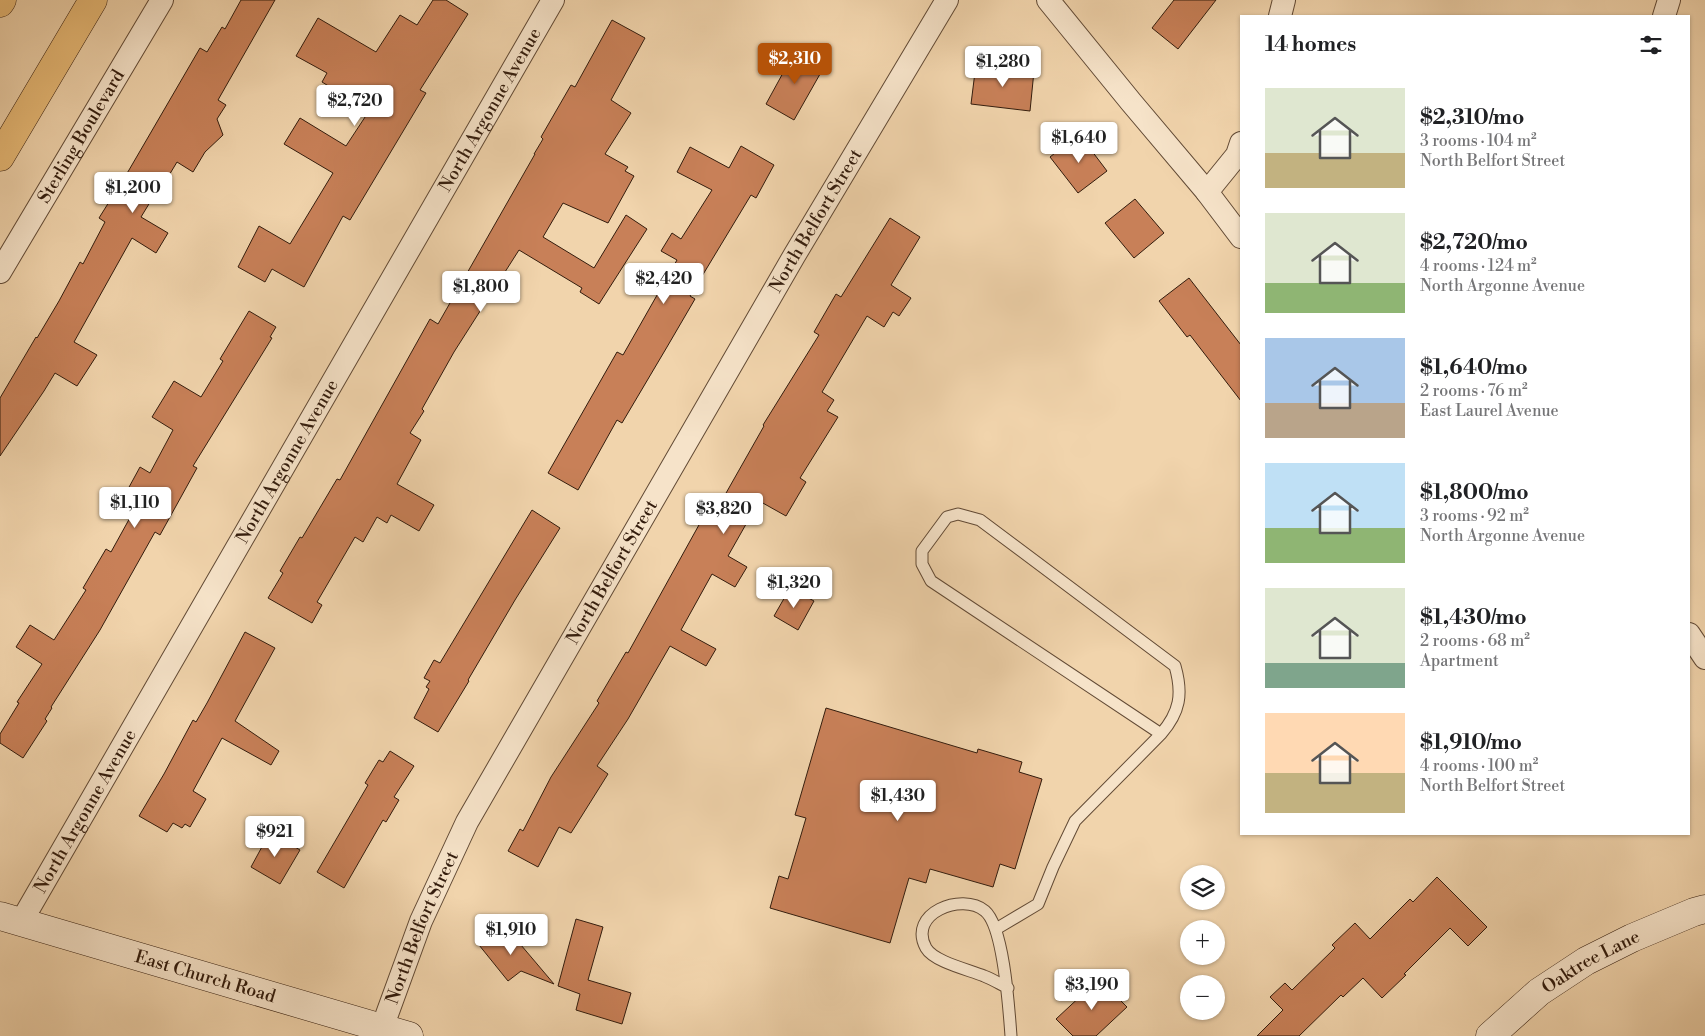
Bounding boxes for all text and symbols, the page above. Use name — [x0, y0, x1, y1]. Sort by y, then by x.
street label: North Argonne Avenue — [433, 23, 546, 196]
icon: filters — [1637, 31, 1665, 59]
text: 14 homes — [1265, 32, 1356, 58]
pin: $2,310 — [754, 42, 836, 85]
pin: $1,280 — [962, 46, 1044, 88]
text: $2,310 — [769, 49, 821, 69]
text: $1,280 — [976, 52, 1030, 72]
street label: Sterling Boulevard — [32, 65, 130, 207]
pin: $2,720 — [314, 84, 396, 127]
text: $2,720 — [327, 91, 383, 111]
text: $2,310/mo — [1420, 105, 1524, 131]
icon: home — [1305, 108, 1365, 168]
pin: $1,640 — [1038, 121, 1120, 164]
text: $1,640 — [1051, 128, 1107, 148]
text: 3 rooms · 104 m² — [1420, 131, 1537, 151]
street label: North Belfort Street — [764, 144, 867, 297]
text: North Belfort Street — [1420, 151, 1565, 171]
pin: $1,200 — [92, 172, 174, 214]
text: $1,200 — [105, 178, 161, 198]
text: $2,720/mo — [1420, 230, 1528, 256]
icon: home — [1305, 233, 1365, 293]
text: 4 rooms · 124 m² — [1420, 256, 1537, 276]
pin: $2,420 — [623, 262, 705, 305]
text: $2,420 — [636, 269, 692, 289]
pin: $1,800 — [440, 270, 522, 313]
text: North Argonne Avenue — [1420, 276, 1585, 296]
text: $1,800 — [453, 277, 509, 297]
text: $1,640/mo — [1420, 355, 1528, 381]
icon: home — [1305, 358, 1365, 418]
street label: North Argonne Avenue — [231, 375, 343, 547]
text: 2 rooms · 76 m² — [1420, 381, 1528, 401]
text: East Laurel Avenue — [1420, 401, 1559, 421]
text: $1,800/mo — [1420, 480, 1529, 506]
icon: home — [1305, 483, 1365, 543]
pin: $1,110 — [94, 486, 176, 529]
pin: $3,820 — [683, 492, 765, 535]
text: $1,110 — [110, 493, 160, 513]
street label: North Belfort Street — [561, 495, 663, 648]
text: $3,820 — [696, 499, 752, 519]
text: 3 rooms · 92 m² — [1420, 506, 1529, 526]
text: North Argonne Avenue — [1420, 526, 1585, 546]
pin: $1,320 — [753, 566, 835, 609]
text: $1,320 — [767, 573, 821, 593]
text: $1,430/mo — [1420, 605, 1527, 631]
icon: home — [1305, 608, 1365, 668]
text: 2 rooms · 68 m² — [1420, 631, 1530, 651]
text: Apartment — [1420, 651, 1499, 671]
street label: North Argonne Avenue — [29, 725, 141, 897]
text: $1,910/mo — [1420, 730, 1522, 756]
icon: home — [1305, 733, 1365, 793]
text: 4 rooms · 100 m² — [1420, 756, 1538, 776]
text: North Belfort Street — [1420, 776, 1565, 796]
pin: $1,430 — [857, 780, 939, 822]
text: $1,430 — [871, 786, 925, 806]
pin: $921 — [245, 816, 305, 858]
text: $921 — [256, 822, 294, 842]
street label: North Belfort Street — [380, 847, 464, 1007]
map controls — [1180, 865, 1225, 1020]
button: layers — [1180, 865, 1225, 910]
pin: $1,910 — [470, 914, 552, 956]
text: $1,910 — [486, 920, 536, 940]
button: + — [1180, 920, 1225, 965]
street label: Oaktree Lane — [1537, 925, 1643, 999]
street label: East Church Road — [132, 945, 279, 1008]
pin: $3,190 — [1051, 968, 1133, 1011]
text: $3,190 — [1065, 975, 1119, 995]
button: − — [1180, 975, 1225, 1020]

